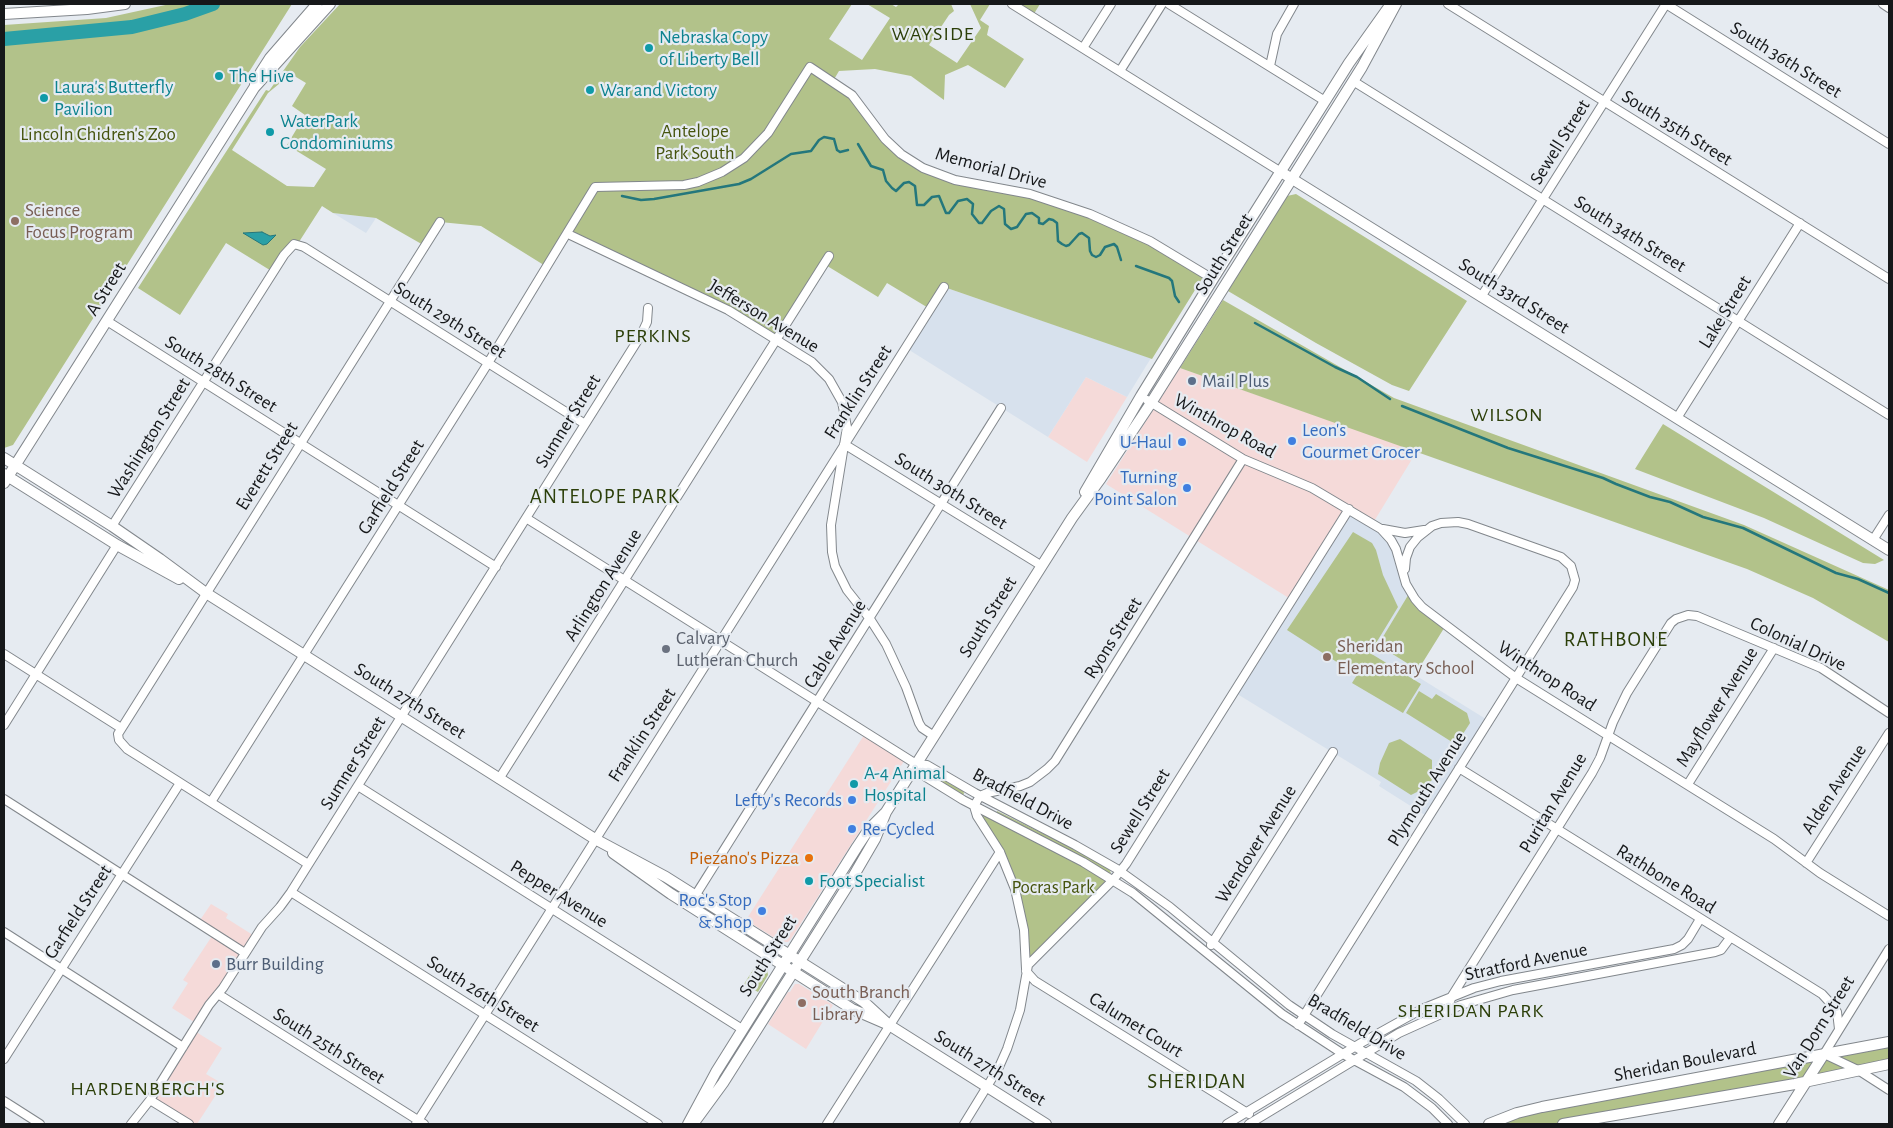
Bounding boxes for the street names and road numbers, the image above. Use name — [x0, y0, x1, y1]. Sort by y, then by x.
street label: South 36th Street — [1726, 17, 1846, 103]
street label: South 35th Street — [1617, 85, 1737, 171]
street label: Sewell Street — [1525, 95, 1595, 189]
street label: Memorial Drive — [933, 142, 1049, 194]
street label: South 34th Street — [1570, 191, 1690, 277]
street label: South Street — [1190, 209, 1258, 299]
street label: South 33rd Street — [1454, 253, 1574, 339]
street label: A Street — [81, 258, 131, 320]
street label: Lake Street — [1694, 271, 1756, 353]
street label: Jefferson Avenue — [705, 274, 823, 358]
street label: South 29th Street — [390, 276, 510, 364]
street label: South 28th Street — [161, 330, 281, 418]
street label: Franklin Street — [819, 341, 897, 443]
street label: Sumner Street — [530, 370, 606, 472]
street label: Washington Street — [103, 373, 195, 503]
street label: Winthrop Road — [1170, 389, 1280, 463]
street label: Everett Street — [231, 418, 303, 514]
street label: Garfield Street — [353, 435, 429, 539]
street label: South 30th Street — [891, 447, 1011, 535]
street label: Arlington Avenue — [559, 524, 647, 646]
street label: South Street — [954, 572, 1022, 662]
street label: Ryons Street — [1079, 593, 1147, 683]
street label: Cable Avenue — [799, 595, 871, 693]
street label: Colonial Drive — [1746, 612, 1850, 676]
street label: Winthrop Road — [1493, 636, 1601, 716]
street label: Mayflower Avenue — [1671, 643, 1763, 771]
street label: South 27th Street — [350, 658, 470, 744]
street label: Franklin Street — [603, 684, 681, 786]
street label: Sumner Street — [315, 712, 391, 814]
street label: Plymouth Avenue — [1383, 727, 1471, 851]
street label: Alden Avenue — [1796, 740, 1872, 838]
street label: Puritan Avenue — [1514, 749, 1592, 857]
street label: Bradfield Drive — [969, 763, 1077, 835]
street label: Sewell Street — [1105, 764, 1175, 858]
street label: Wendover Avenue — [1211, 781, 1301, 907]
street label: Rathbone Road — [1612, 839, 1720, 919]
street label: Pepper Avenue — [506, 855, 612, 933]
street label: Garfield Street — [39, 861, 117, 963]
street label: South Street — [734, 911, 802, 1001]
street label: Stratford Avenue — [1463, 938, 1589, 986]
street label: South 26th Street — [423, 950, 543, 1038]
street label: Van Dorn Street — [1778, 972, 1860, 1082]
street label: Calumet Court — [1085, 987, 1187, 1063]
street label: Bradfield Drive — [1304, 989, 1410, 1065]
street label: South 25th Street — [269, 1003, 389, 1089]
street label: South 27th Street — [930, 1025, 1050, 1111]
street label: Sheridan Boulevard — [1612, 1037, 1758, 1087]

